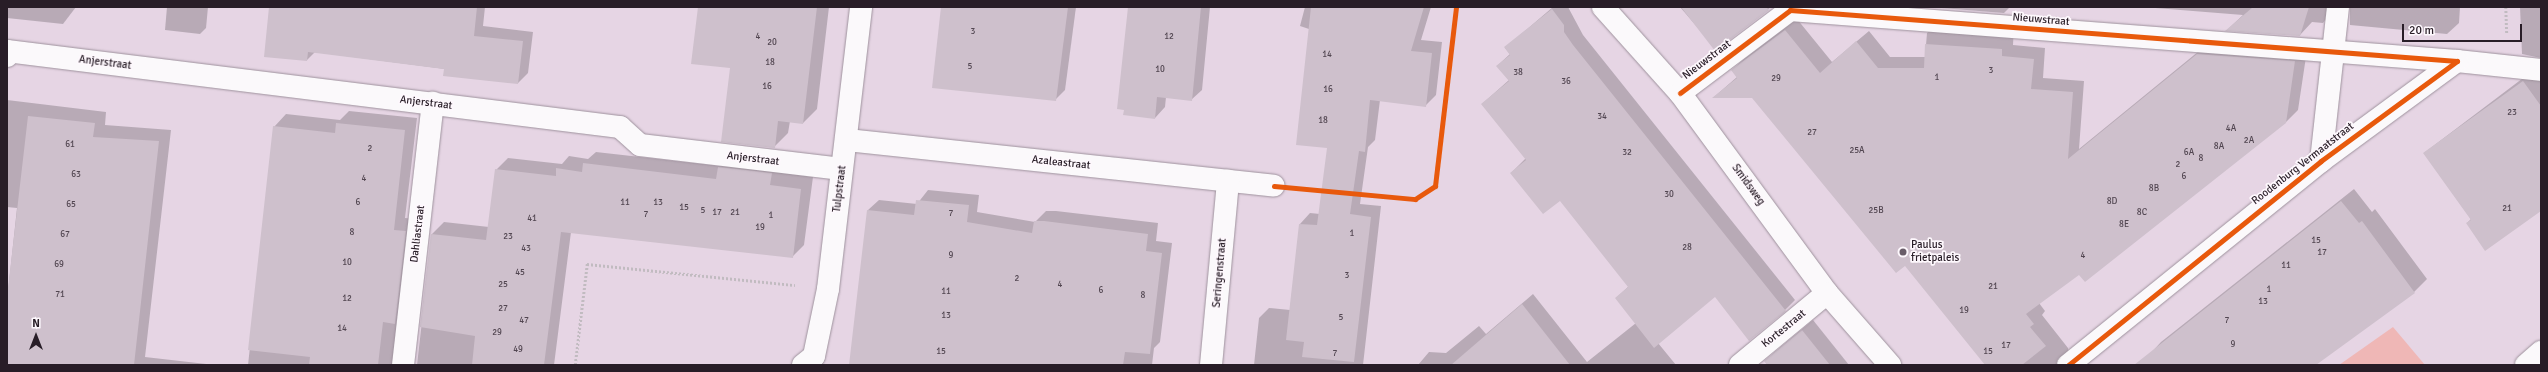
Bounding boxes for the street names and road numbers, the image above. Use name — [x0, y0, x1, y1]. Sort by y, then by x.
street label: Nieuwstraat — [2012, 11, 2070, 29]
street label: Nieuwstraat — [1680, 37, 1734, 83]
street label: Anjerstraat — [78, 53, 132, 73]
street label: Anjerstraat — [399, 93, 453, 113]
street label: Roodenburg Vermaatstraat — [2249, 120, 2357, 208]
street label: Anjerstraat — [726, 149, 780, 169]
street label: Azaleastraat — [1031, 153, 1091, 173]
street label: Smidsweg — [1729, 162, 1767, 208]
street label: Tulpstraat — [831, 165, 849, 213]
street label: Dahliastraat — [408, 204, 428, 264]
street label: Seringenstraat — [1210, 238, 1230, 308]
street label: Kortestraat — [1759, 307, 1809, 351]

